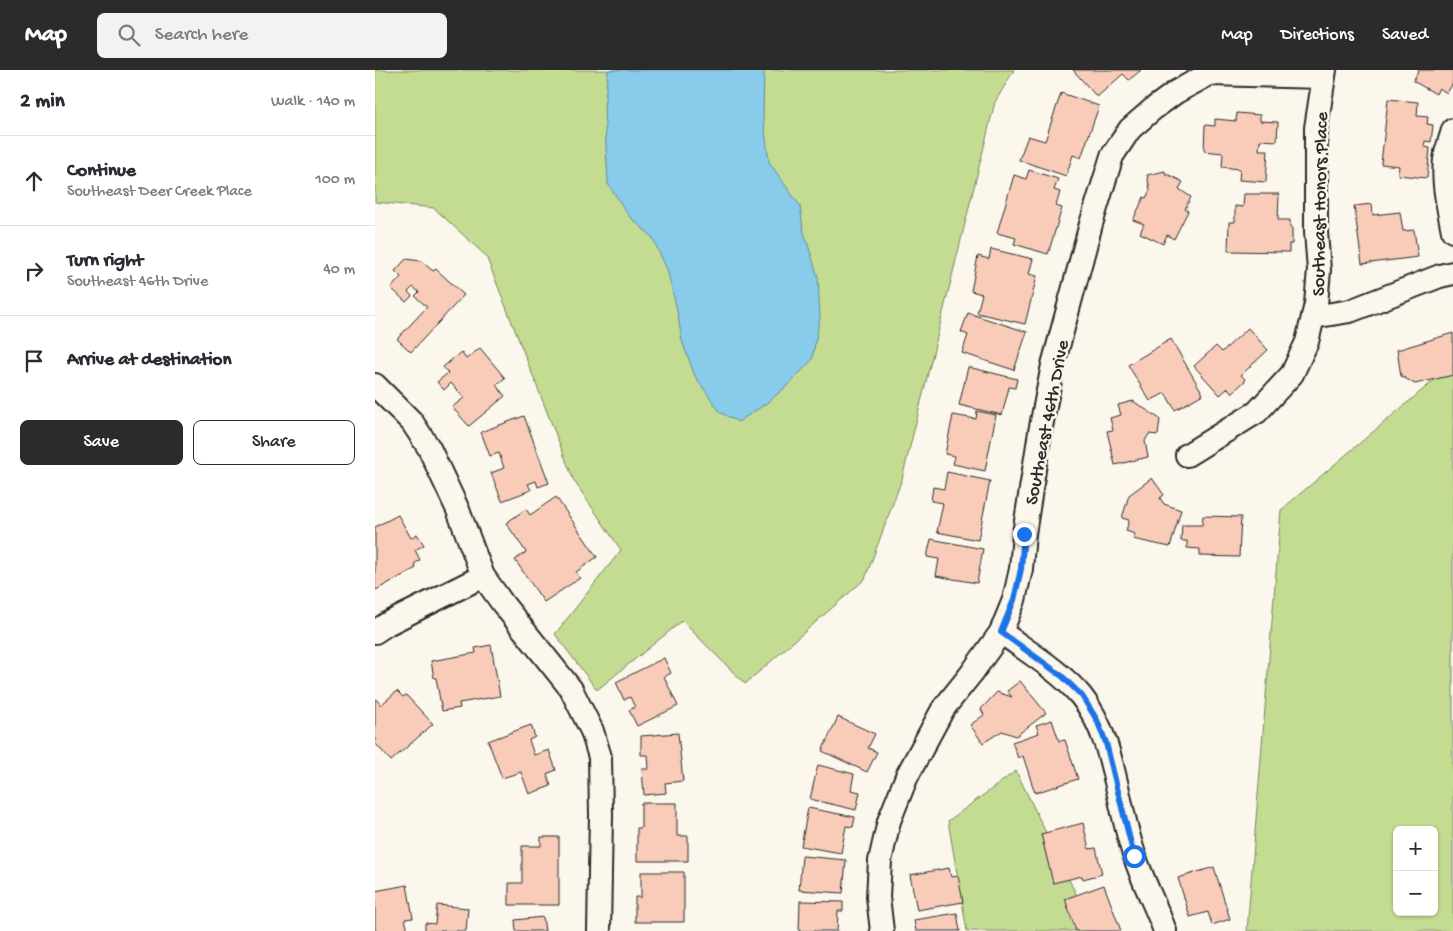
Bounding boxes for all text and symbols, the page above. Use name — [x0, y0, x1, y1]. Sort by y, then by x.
search box — [97, 13, 447, 58]
text: Map — [25, 21, 67, 50]
icon: search — [115, 21, 143, 49]
text: Search here — [155, 24, 248, 47]
text: Map — [1221, 25, 1253, 46]
text: Directions — [1281, 25, 1354, 46]
text: Saved — [1382, 25, 1428, 46]
text: 2 min — [20, 90, 65, 115]
text: Walk · 140 m — [271, 93, 355, 112]
street label: Southeast Honors Place — [1308, 111, 1335, 296]
text: Continue — [67, 160, 136, 183]
icon: ahead — [20, 167, 48, 195]
text: 100 m — [315, 171, 355, 190]
text: Southeast Deer Creek Place — [67, 183, 252, 202]
text: Turn right — [67, 250, 143, 273]
icon: right — [20, 257, 48, 285]
text: 40 m — [323, 261, 355, 280]
text: Southeast 46th Drive — [67, 273, 208, 292]
street label: Southeast 46th Drive — [1021, 338, 1076, 507]
icon: arrive — [20, 347, 48, 375]
text: Arrive at destination — [67, 349, 231, 372]
button: Save — [20, 420, 183, 465]
button: Share — [193, 420, 355, 465]
route end — [1013, 523, 1036, 546]
map controls — [1393, 826, 1438, 916]
button: + — [1393, 826, 1438, 871]
route start — [1123, 845, 1146, 868]
button: − — [1393, 871, 1438, 916]

